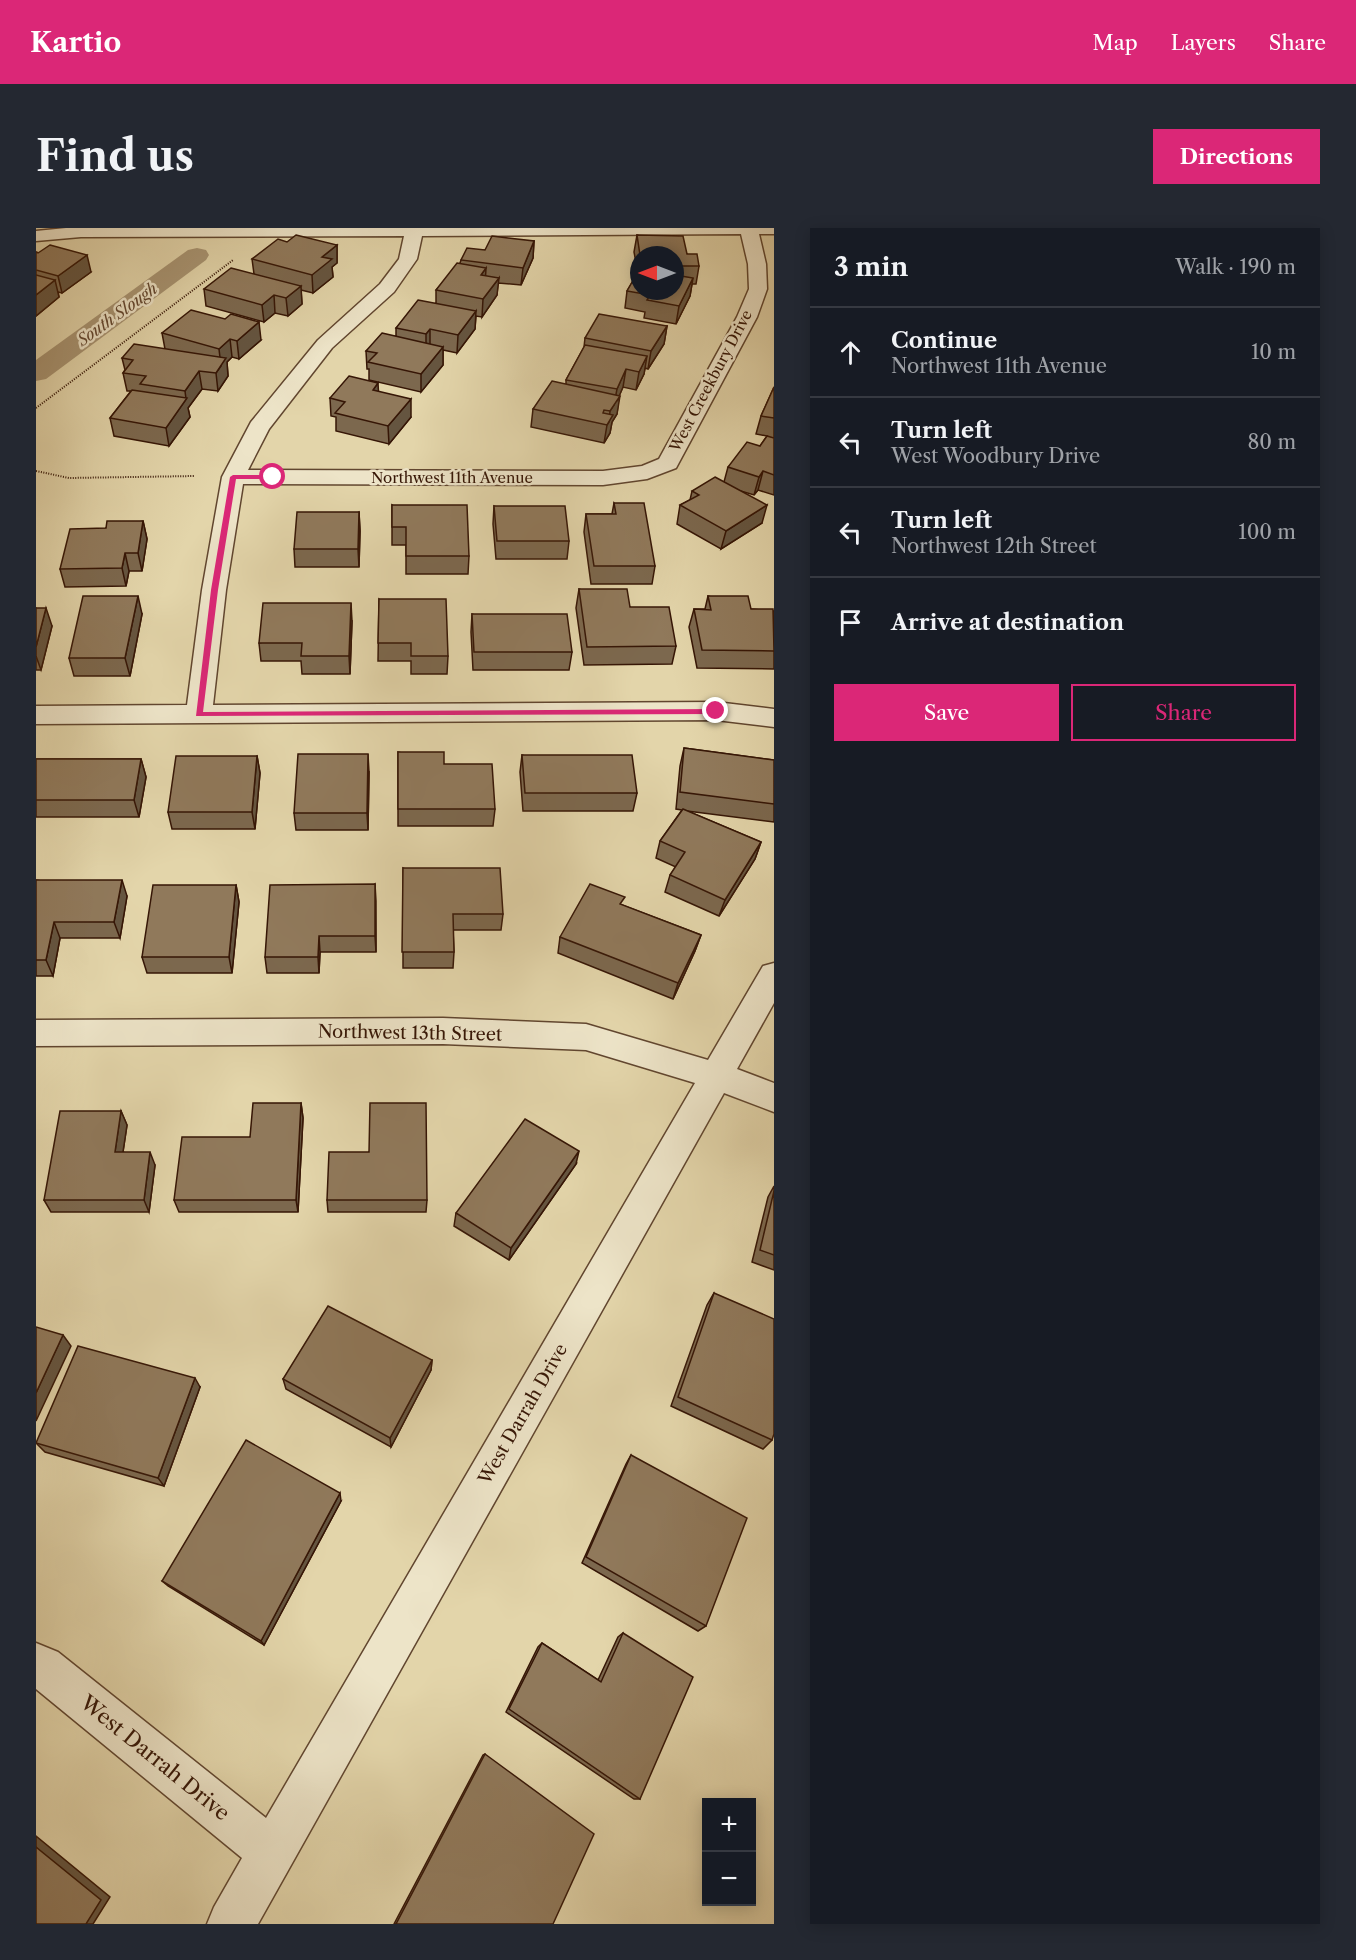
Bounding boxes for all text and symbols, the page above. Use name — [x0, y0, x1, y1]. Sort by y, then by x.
text: Kartio — [30, 25, 121, 59]
text: Map — [1093, 30, 1138, 55]
text: Layers — [1171, 30, 1236, 55]
text: Share — [1269, 30, 1326, 55]
button: Directions — [1153, 129, 1320, 184]
text: Find us — [36, 130, 194, 182]
north arrow — [630, 246, 684, 300]
text: 3 min — [834, 251, 908, 283]
text: Walk · 190 m — [1175, 255, 1296, 279]
water label: South Slough — [72, 278, 161, 350]
street label: West Creekbury Drive — [665, 307, 756, 456]
text: Continue — [891, 327, 997, 354]
icon: ahead — [834, 336, 867, 369]
text: 10 m — [1251, 340, 1296, 364]
text: Northwest 11th Avenue — [891, 354, 1107, 378]
text: Turn left — [891, 417, 992, 444]
icon: left — [834, 426, 867, 459]
text: 80 m — [1248, 430, 1296, 454]
text: West Woodbury Drive — [891, 444, 1100, 468]
route start — [259, 463, 285, 489]
street label: Northwest 11th Avenue — [371, 468, 533, 487]
text: Turn left — [891, 507, 992, 534]
icon: left — [834, 516, 867, 549]
text: 100 m — [1238, 520, 1296, 544]
text: Northwest 12th Street — [891, 534, 1096, 558]
icon: arrive — [834, 606, 867, 639]
text: Arrive at destination — [891, 609, 1124, 636]
button: Save — [834, 684, 1059, 741]
button: Share — [1071, 684, 1296, 741]
route end — [702, 697, 728, 723]
street label: Northwest 13th Street — [318, 1020, 503, 1046]
street label: West Darrah Drive — [473, 1340, 572, 1489]
street label: West Darrah Drive — [75, 1689, 235, 1826]
map controls — [702, 1798, 756, 1906]
button: + — [702, 1798, 756, 1852]
button: − — [702, 1852, 756, 1906]

